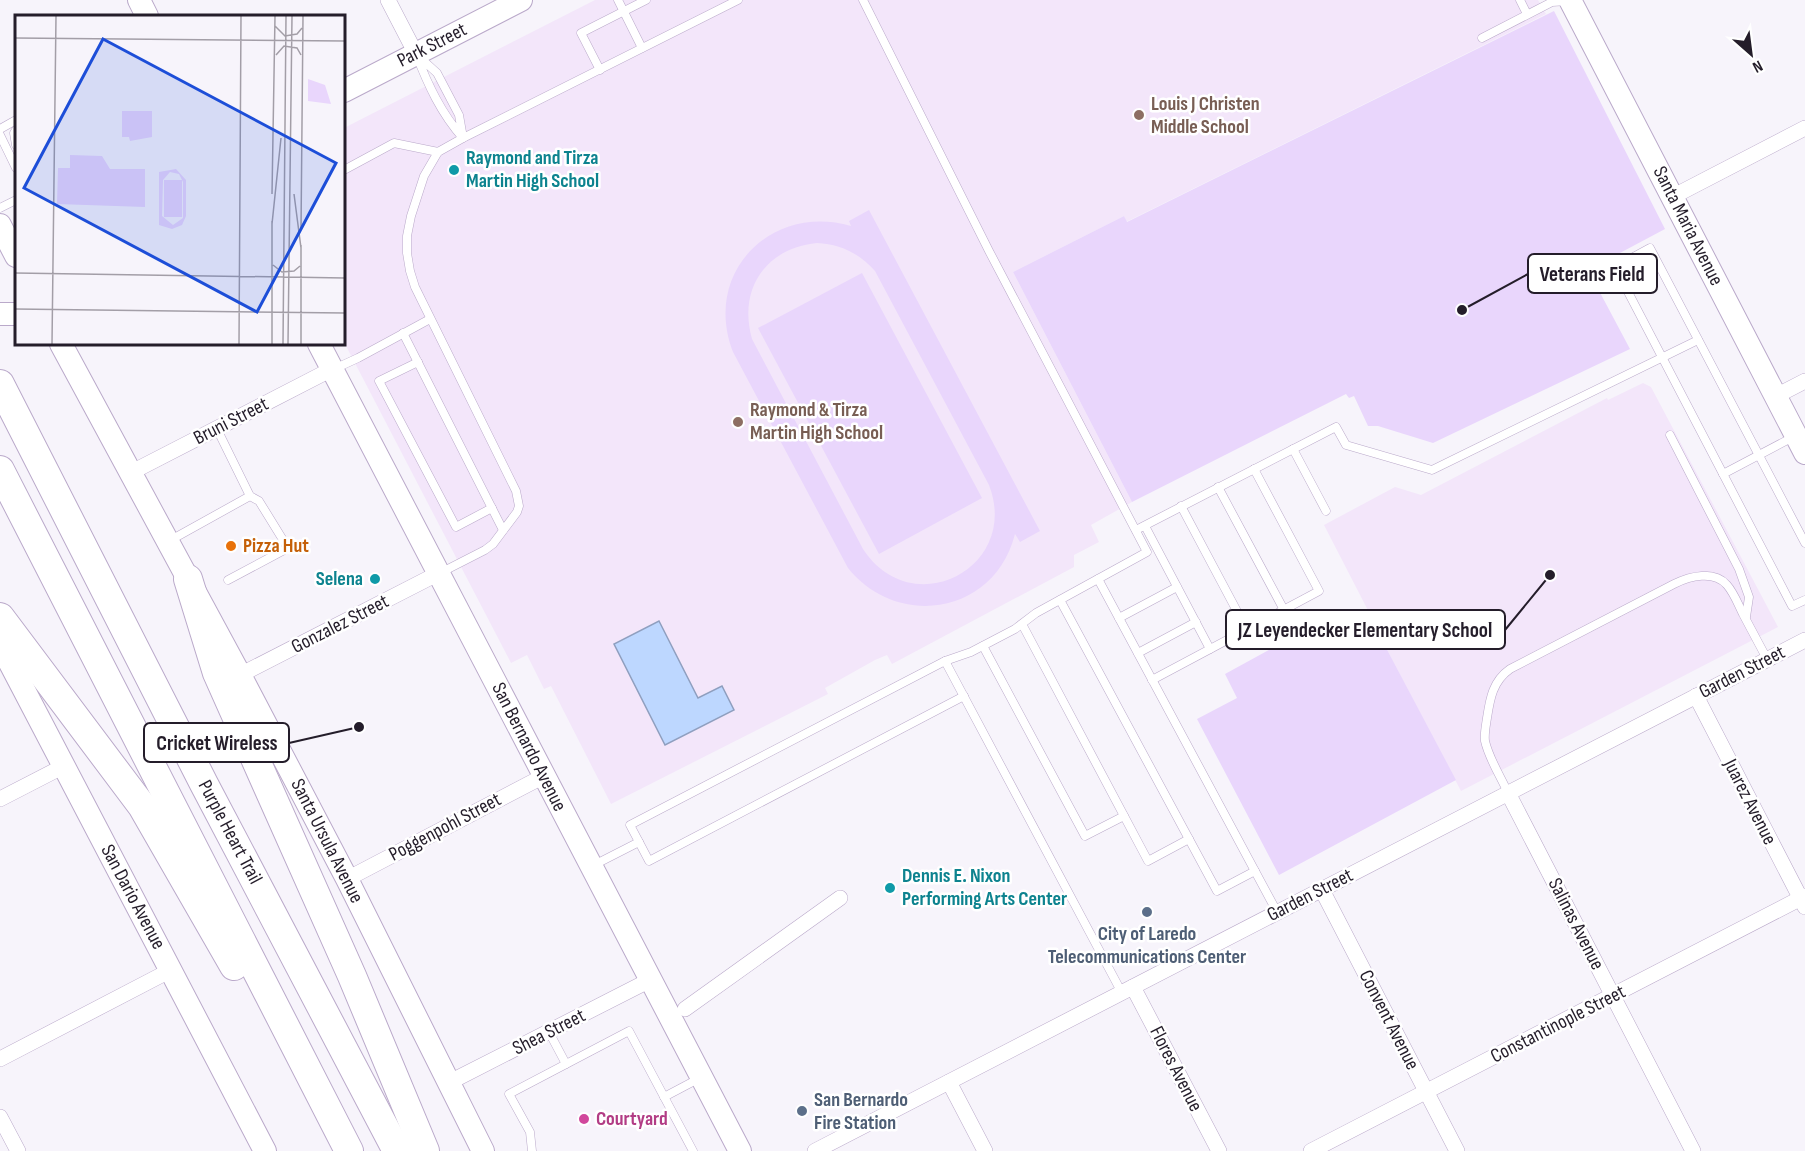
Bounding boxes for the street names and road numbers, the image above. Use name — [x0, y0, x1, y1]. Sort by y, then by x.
street label: Park Street — [393, 17, 471, 73]
street label: Santa Maria Avenue — [1648, 162, 1728, 290]
street label: Bruni Street — [190, 392, 272, 450]
street label: Gonzalez Street — [287, 589, 393, 659]
street label: Garden Street — [1695, 640, 1789, 704]
street label: San Bernardo Avenue — [486, 679, 572, 815]
street label: Juarez Avenue — [1718, 754, 1782, 849]
street label: Santa Ursula Avenue — [285, 775, 369, 907]
street label: Purple Heart Trail — [193, 776, 267, 888]
street label: Poggenpohl Street — [385, 787, 505, 867]
street label: San Dario Avenue — [95, 840, 171, 954]
street label: Garden Street — [1263, 863, 1357, 927]
street label: Salinas Avenue — [1543, 874, 1609, 974]
street label: Convent Avenue — [1354, 966, 1424, 1074]
street label: Constantinople Street — [1487, 980, 1629, 1068]
street label: Shea Street — [509, 1004, 589, 1060]
street label: Flores Avenue — [1144, 1022, 1208, 1116]

